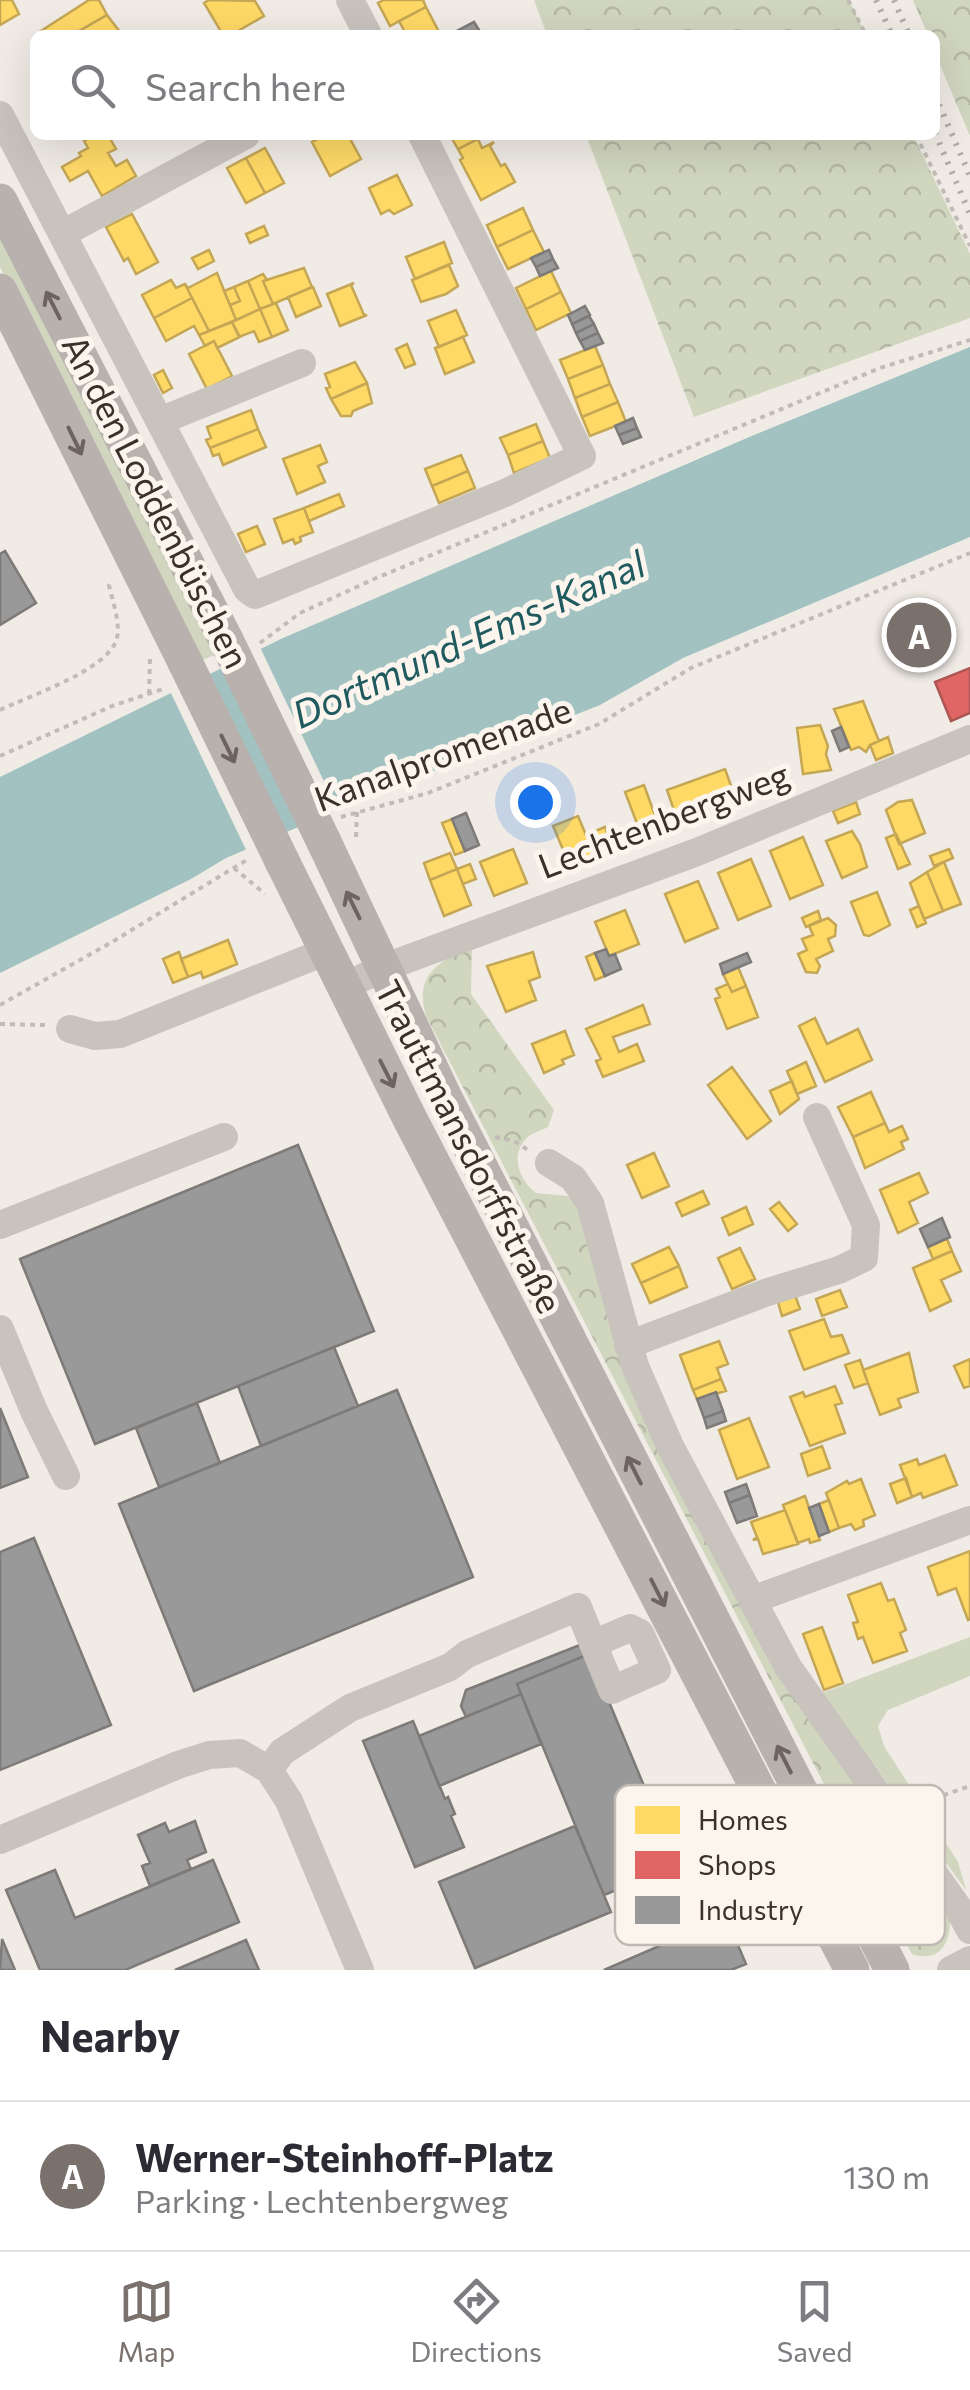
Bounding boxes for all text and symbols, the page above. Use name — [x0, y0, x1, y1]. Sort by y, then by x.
search box — [30, 30, 940, 140]
icon: search — [65, 58, 120, 113]
text: Search here — [145, 62, 346, 109]
one-way arrow — [43, 290, 62, 320]
street label: An den Loddenbüschen — [54, 327, 260, 675]
one-way arrow — [67, 425, 86, 455]
water label: Dortmund-Ems-Kanal — [284, 538, 653, 737]
pin: A — [886, 598, 952, 672]
street label: Kanalpromenade — [308, 686, 576, 819]
one-way arrow — [219, 734, 238, 764]
street label: Lechtenbergweg — [532, 751, 795, 886]
your location — [510, 777, 561, 828]
one-way arrow — [342, 891, 361, 921]
street label: Trauttmansdorffstraße — [368, 972, 573, 1319]
one-way arrow — [378, 1058, 397, 1088]
one-way arrow — [624, 1456, 643, 1486]
one-way arrow — [649, 1578, 668, 1608]
one-way arrow — [774, 1744, 793, 1774]
legend — [615, 1785, 945, 1945]
text: Homes — [698, 1802, 788, 1836]
text: Shops — [698, 1847, 776, 1881]
text: Industry — [698, 1892, 804, 1926]
text: Nearby — [40, 2009, 180, 2061]
text: Werner-Steinhoff-Platz — [135, 2133, 554, 2180]
text: A — [61, 2156, 84, 2196]
text: 130 m — [843, 2156, 930, 2196]
text: Parking · Lechtenbergweg — [135, 2180, 508, 2220]
tab: Map — [118, 2274, 175, 2368]
tab: Directions — [410, 2274, 542, 2368]
tab: Saved — [777, 2274, 852, 2368]

